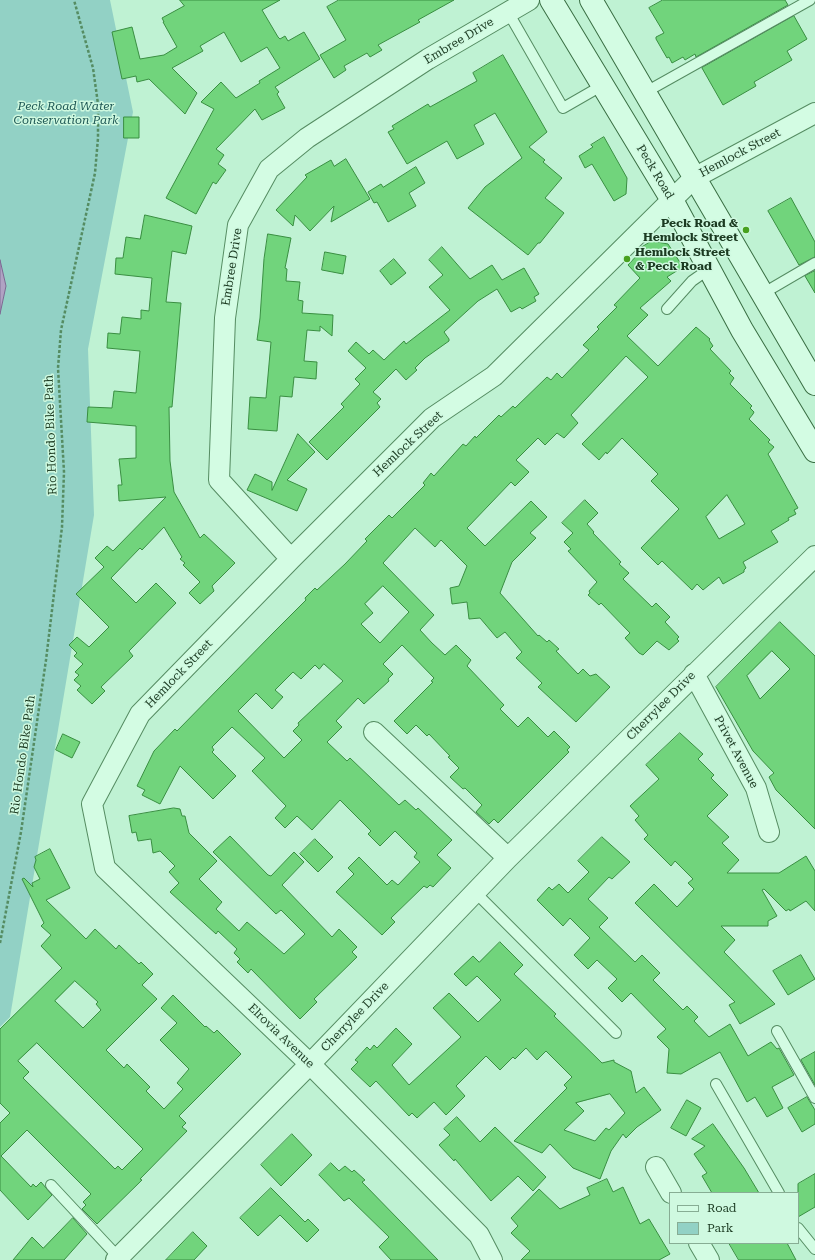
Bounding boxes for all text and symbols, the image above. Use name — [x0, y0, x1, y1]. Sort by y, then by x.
street label: Embree Drive — [422, 15, 496, 67]
park label: Peck Road Water Conservation Park — [14, 99, 118, 127]
street label: Hemlock Street — [697, 125, 783, 181]
street label: Peck Road — [633, 142, 677, 202]
place label: Peck Road & Hemlock Street — [643, 216, 738, 244]
marker: Peck Road & Hemlock Street — [741, 225, 751, 235]
street label: Embree Drive — [219, 227, 245, 307]
place label: Hemlock Street & Peck Road — [635, 245, 730, 273]
marker: Hemlock Street & Peck Road — [622, 254, 632, 264]
street label: Rio Hondo Bike Path — [42, 375, 60, 495]
street label: Hemlock Street — [370, 408, 446, 480]
street label: Hemlock Street — [143, 637, 215, 711]
street label: Cherrylee Drive — [624, 669, 698, 743]
street label: Rio Hondo Bike Path — [7, 694, 39, 816]
street label: Privet Avenue — [711, 713, 761, 791]
street label: Cherrylee Drive — [318, 979, 392, 1055]
street label: Elrovia Avenue — [245, 1001, 317, 1071]
legend — [669, 1192, 799, 1244]
text: Road — [707, 1201, 736, 1215]
text: Park — [707, 1221, 733, 1235]

